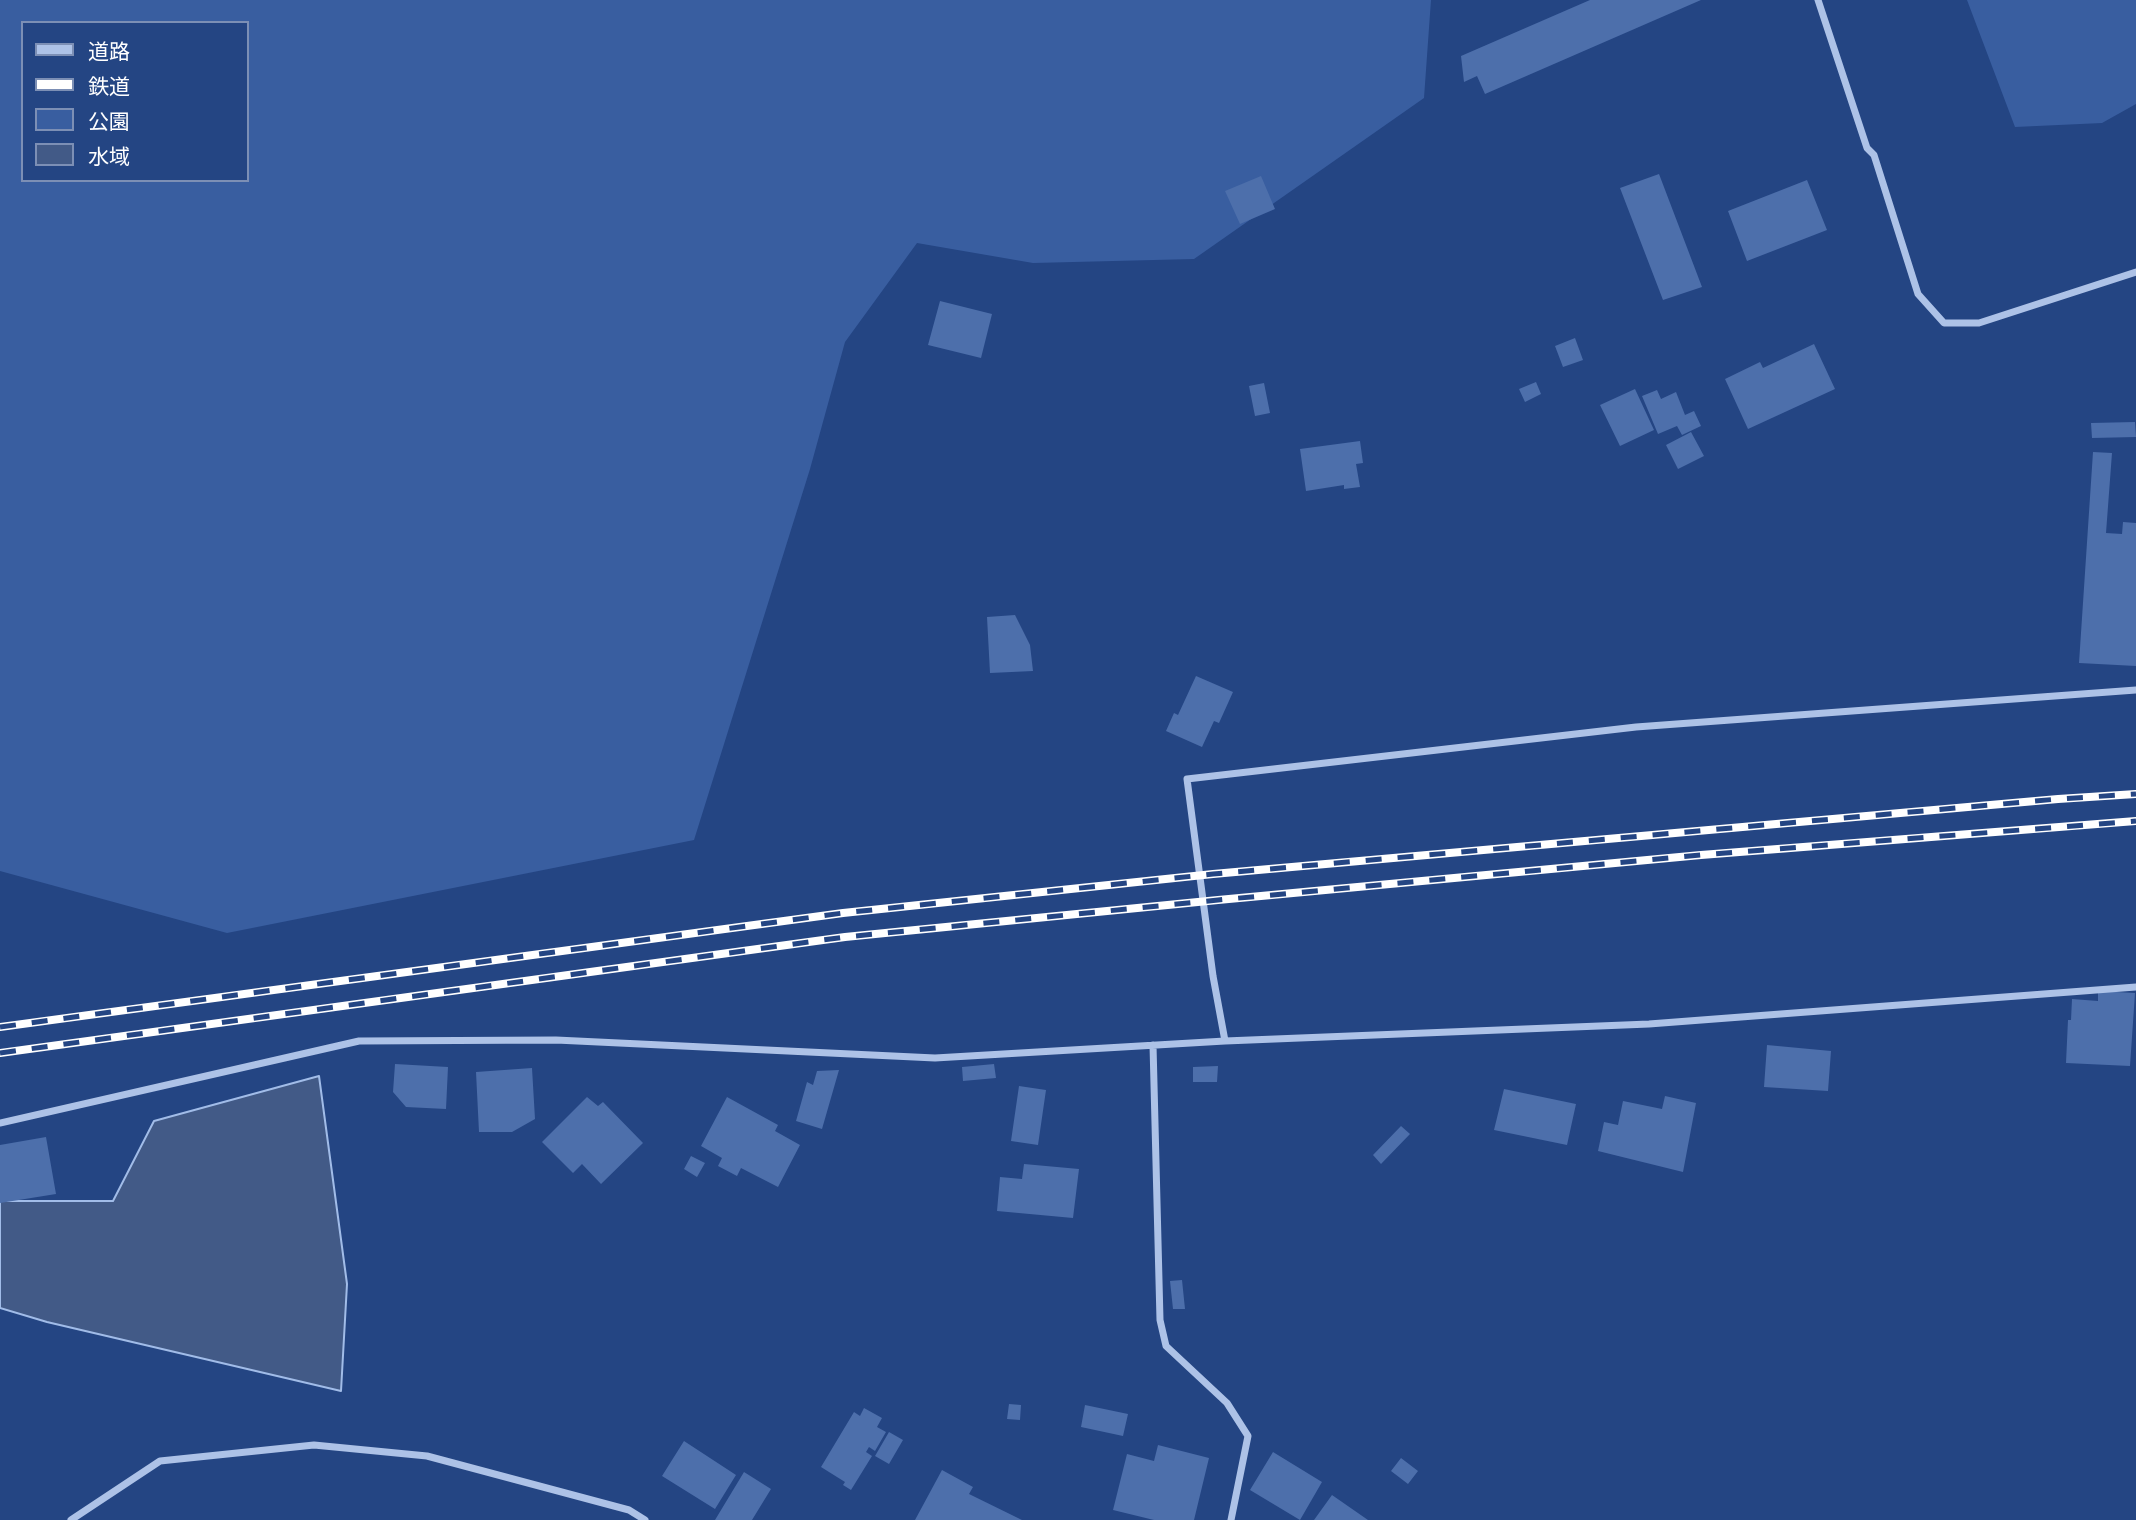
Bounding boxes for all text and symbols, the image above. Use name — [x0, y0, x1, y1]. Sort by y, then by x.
legend — [21, 21, 248, 182]
text: 道路 — [88, 38, 130, 63]
text: 鉄道 — [88, 73, 130, 98]
text: 公園 — [88, 108, 130, 133]
text: 水域 — [88, 143, 130, 168]

